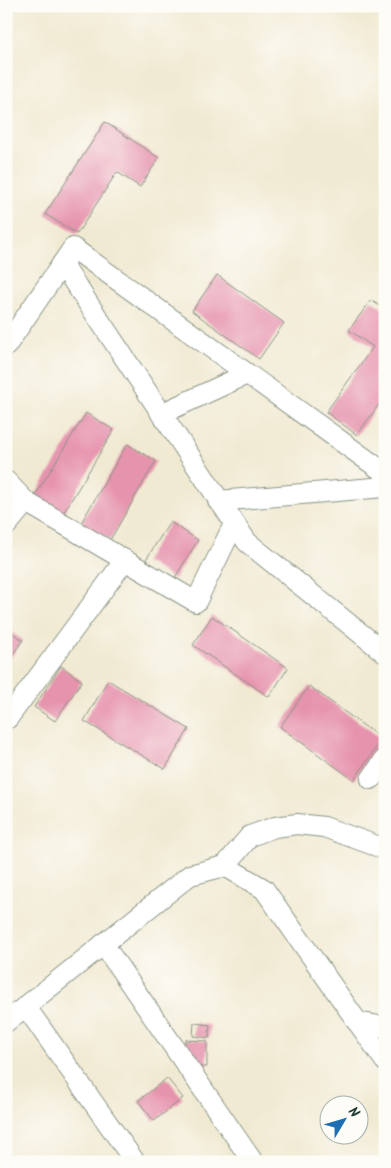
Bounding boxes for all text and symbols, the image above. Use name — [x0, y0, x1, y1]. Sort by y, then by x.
north arrow — [318, 1096, 368, 1146]
text: N — [342, 1102, 365, 1123]

